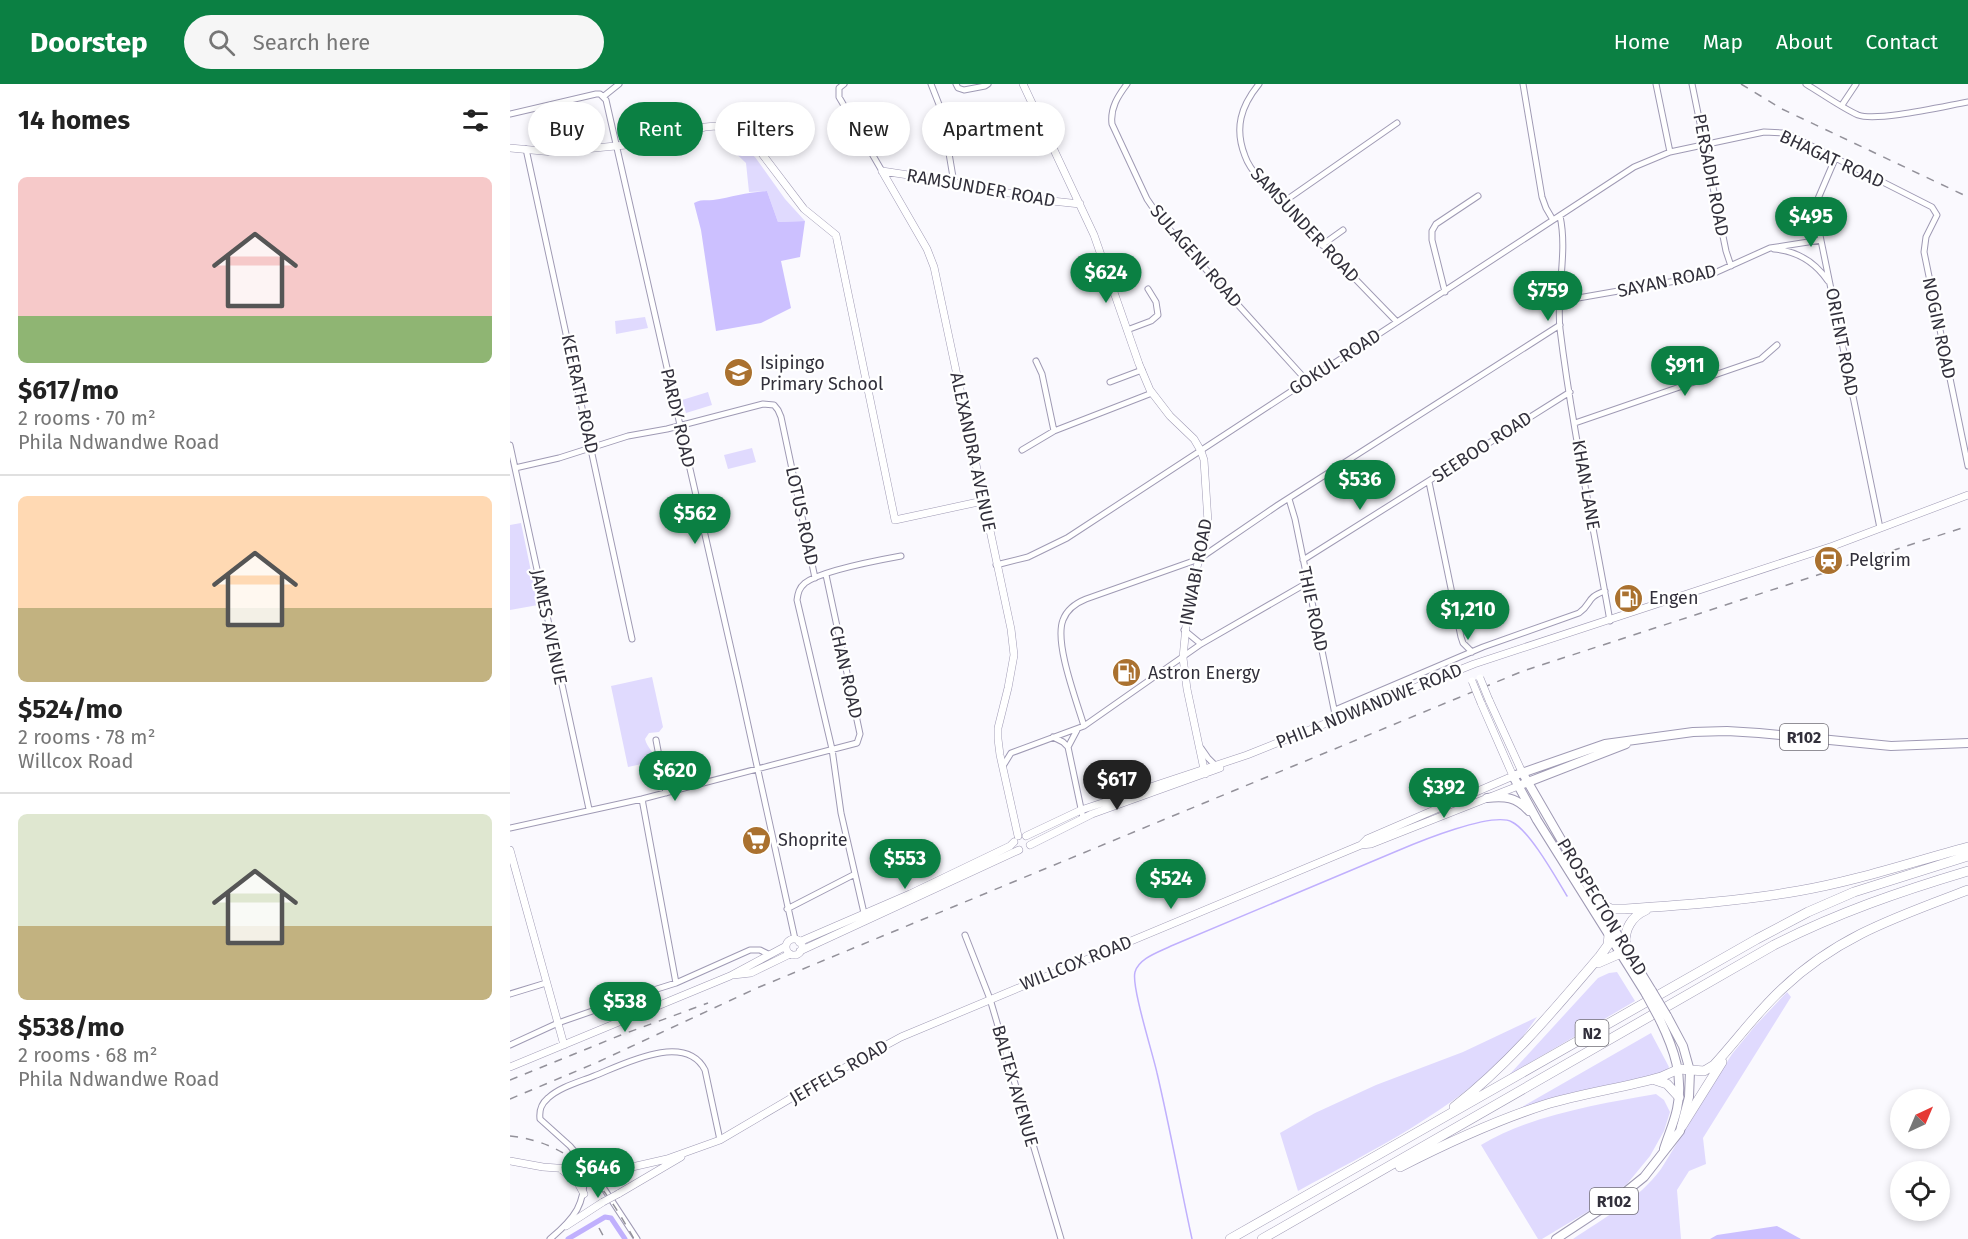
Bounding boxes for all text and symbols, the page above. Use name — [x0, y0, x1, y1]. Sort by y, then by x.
search box — [184, 15, 604, 69]
text: Doorstep — [30, 26, 148, 59]
icon: search — [205, 26, 238, 59]
text: Search here — [253, 29, 370, 56]
text: Home — [1614, 29, 1670, 55]
text: Map — [1703, 29, 1743, 55]
text: About — [1776, 29, 1833, 55]
text: Contact — [1866, 29, 1938, 55]
chip: Buy — [528, 102, 605, 156]
chip: Rent — [617, 102, 703, 156]
chip: Filters — [715, 102, 815, 156]
chip: New — [827, 102, 910, 156]
chip: Apartment — [922, 102, 1065, 156]
icon: filters — [459, 104, 492, 137]
text: 14 homes — [18, 105, 130, 136]
street label: PERSADH ROAD — [1688, 112, 1734, 238]
street label: BHAGAT ROAD — [1776, 125, 1888, 193]
street label: SAMSUNDER ROAD — [1246, 163, 1364, 287]
street label: RAMSUNDER ROAD — [905, 164, 1057, 212]
pin: $495 — [1775, 197, 1847, 248]
street label: SULAGENI ROAD — [1145, 200, 1247, 312]
text: $495 — [1789, 204, 1833, 228]
icon: home — [201, 216, 309, 324]
pin: $624 — [1070, 253, 1142, 304]
text: $624 — [1084, 260, 1128, 284]
street label: SAYAN ROAD — [1616, 260, 1718, 302]
pin: $759 — [1512, 271, 1584, 322]
street label: NOGIN ROAD — [1917, 275, 1961, 381]
text: $759 — [1527, 278, 1569, 302]
street label: ORIENT ROAD — [1821, 286, 1863, 398]
street label: GOKUL ROAD — [1285, 324, 1385, 400]
street label: KEERATH ROAD — [557, 332, 603, 456]
pin: $911 — [1649, 346, 1721, 397]
place label: Isipingo Primary School — [760, 352, 883, 395]
text: $911 — [1665, 353, 1705, 377]
school or university icon: Isipingo Primary School — [723, 357, 755, 389]
street label: PARDY ROAD — [656, 366, 700, 470]
street label: ALEXANDRA AVENUE — [945, 370, 1001, 534]
text: $617/mo — [18, 375, 119, 406]
text: 2 rooms · 70 m² — [18, 406, 156, 430]
street label: SEEBOO ROAD — [1428, 407, 1536, 487]
text: Phila Ndwandwe Road — [18, 430, 219, 454]
street label: KHAN LANE — [1567, 438, 1605, 532]
pin: $536 — [1324, 460, 1396, 511]
street label: LOTUS ROAD — [781, 465, 823, 567]
text: $536 — [1338, 467, 1382, 491]
pin: $562 — [659, 494, 731, 545]
text: $562 — [673, 501, 717, 525]
street label: INWABI ROAD — [1175, 517, 1217, 627]
icon: home — [201, 535, 309, 643]
station icon: Pelgrim — [1812, 544, 1844, 576]
place label: Pelgrim — [1849, 549, 1911, 571]
street label: THIE ROAD — [1293, 565, 1333, 653]
street label: JAMES AVENUE — [526, 567, 572, 687]
fuel station icon: Engen — [1612, 582, 1644, 614]
place label: Engen — [1649, 587, 1698, 609]
pin: $1,210 — [1419, 590, 1517, 641]
text: $1,210 — [1440, 597, 1496, 621]
street label: CHAN ROAD — [825, 623, 867, 721]
fuel station icon: Astron Energy — [1111, 657, 1143, 689]
street label: PHILA NDWANDWE ROAD — [1273, 658, 1465, 754]
place label: Astron Energy — [1148, 662, 1260, 684]
text: $524/mo — [18, 694, 123, 725]
road number: R102 — [1780, 724, 1828, 750]
text: 2 rooms · 78 m² — [18, 725, 155, 749]
text: Willcox Road — [18, 749, 134, 773]
pin: $620 — [639, 751, 711, 802]
text: $620 — [653, 758, 697, 782]
pin: $617 — [1081, 760, 1153, 811]
text: $617 — [1097, 767, 1137, 791]
pin: $392 — [1408, 768, 1480, 819]
text: $392 — [1423, 775, 1465, 799]
supermarket icon: Shoprite — [741, 824, 773, 856]
place label: Shoprite — [778, 829, 848, 851]
street label: PROSPECTON ROAD — [1552, 834, 1652, 980]
pin: $553 — [869, 839, 941, 890]
text: $553 — [884, 846, 926, 870]
icon: home — [201, 853, 309, 961]
pin: $524 — [1135, 859, 1207, 910]
text: $524 — [1150, 866, 1192, 890]
street label: WILLCOX ROAD — [1017, 931, 1135, 995]
pin: $538 — [589, 982, 661, 1033]
text: $538 — [603, 989, 647, 1013]
text: $538/mo — [18, 1012, 125, 1043]
road number: N2 — [1576, 1020, 1608, 1046]
street label: BALTEX AVENUE — [987, 1023, 1043, 1149]
street label: JEFFELS ROAD — [786, 1035, 892, 1109]
text: 2 rooms · 68 m² — [18, 1043, 158, 1067]
text: Phila Ndwandwe Road — [18, 1067, 219, 1091]
north arrow — [1890, 1089, 1950, 1149]
map controls — [1890, 1089, 1950, 1221]
pin: $646 — [562, 1148, 634, 1199]
text: $646 — [576, 1155, 620, 1179]
button: locate — [1890, 1161, 1950, 1221]
road number: R102 — [1590, 1188, 1638, 1214]

